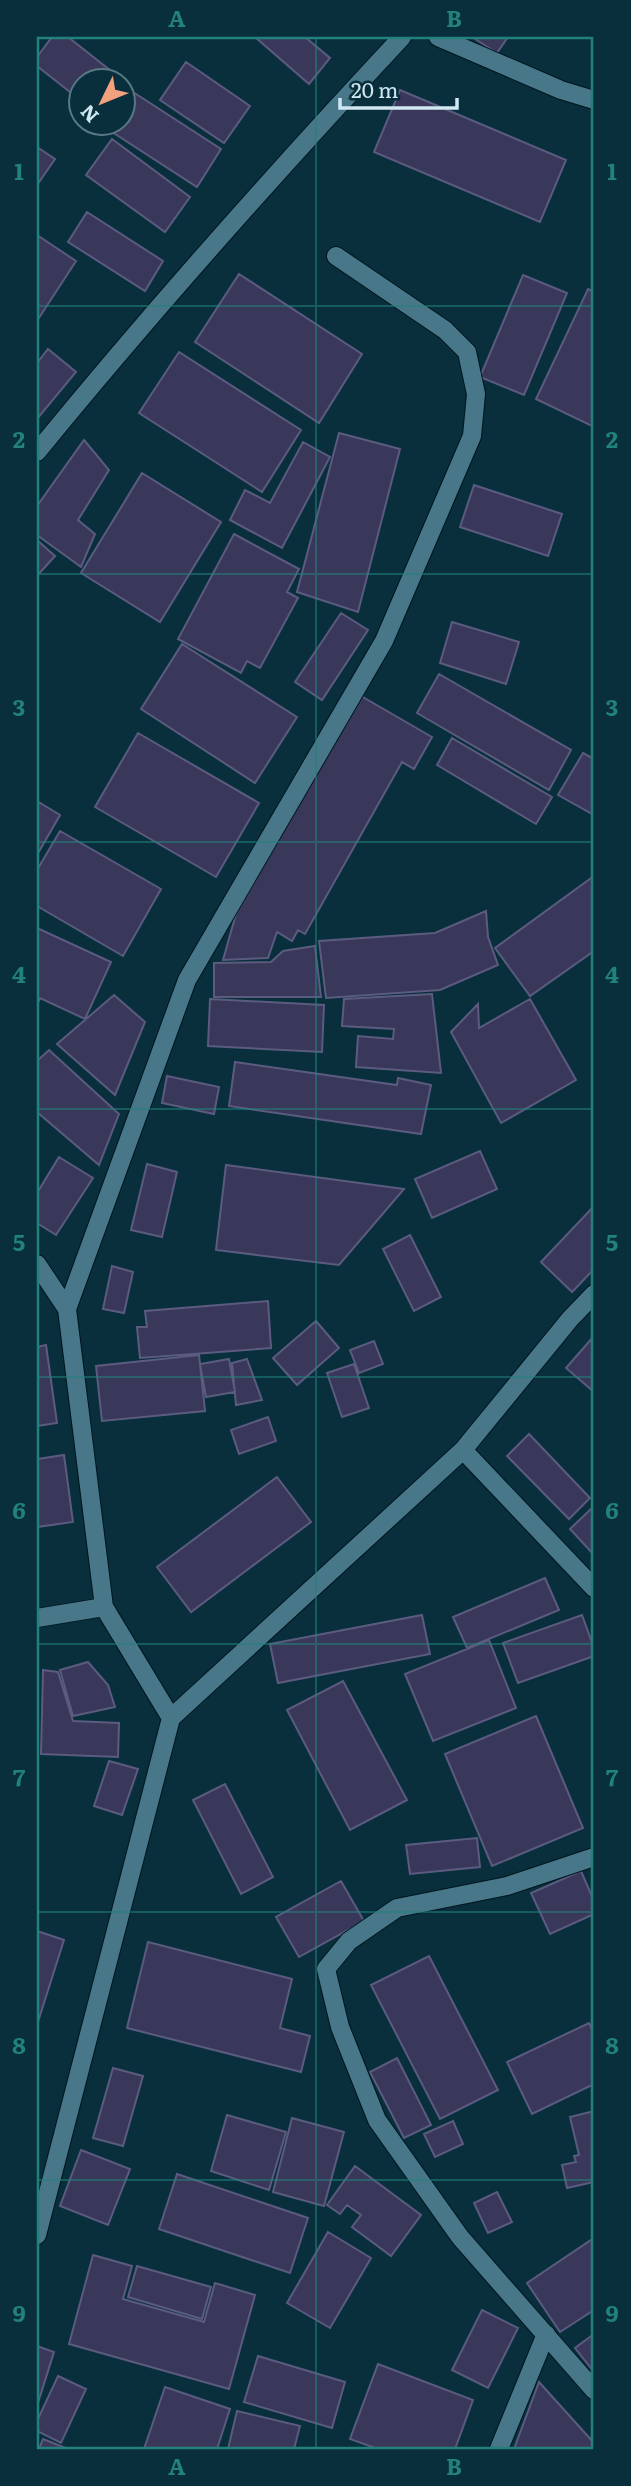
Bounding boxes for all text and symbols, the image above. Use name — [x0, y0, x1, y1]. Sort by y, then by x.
text: A — [168, 0, 186, 34]
text: B — [446, 0, 462, 34]
north arrow — [66, 66, 136, 136]
scale bar — [340, 66, 458, 110]
text: 20 m — [351, 73, 398, 104]
text: N — [73, 99, 105, 130]
text: 1 — [14, 153, 24, 187]
text: 1 — [607, 153, 617, 187]
text: 2 — [13, 421, 25, 455]
text: 2 — [606, 421, 618, 455]
text: 3 — [13, 689, 25, 723]
text: 3 — [606, 689, 618, 723]
text: 4 — [12, 956, 26, 990]
text: 4 — [605, 956, 619, 990]
text: 5 — [13, 1224, 25, 1258]
text: 5 — [606, 1224, 618, 1258]
text: 6 — [12, 1492, 26, 1526]
text: 6 — [605, 1492, 619, 1526]
text: 7 — [13, 1759, 26, 1793]
text: 7 — [606, 1759, 619, 1793]
text: 8 — [12, 2027, 26, 2061]
text: 8 — [605, 2027, 619, 2061]
text: 9 — [12, 2295, 26, 2329]
text: 9 — [605, 2295, 619, 2329]
text: A — [168, 2448, 186, 2482]
text: B — [446, 2448, 462, 2482]

